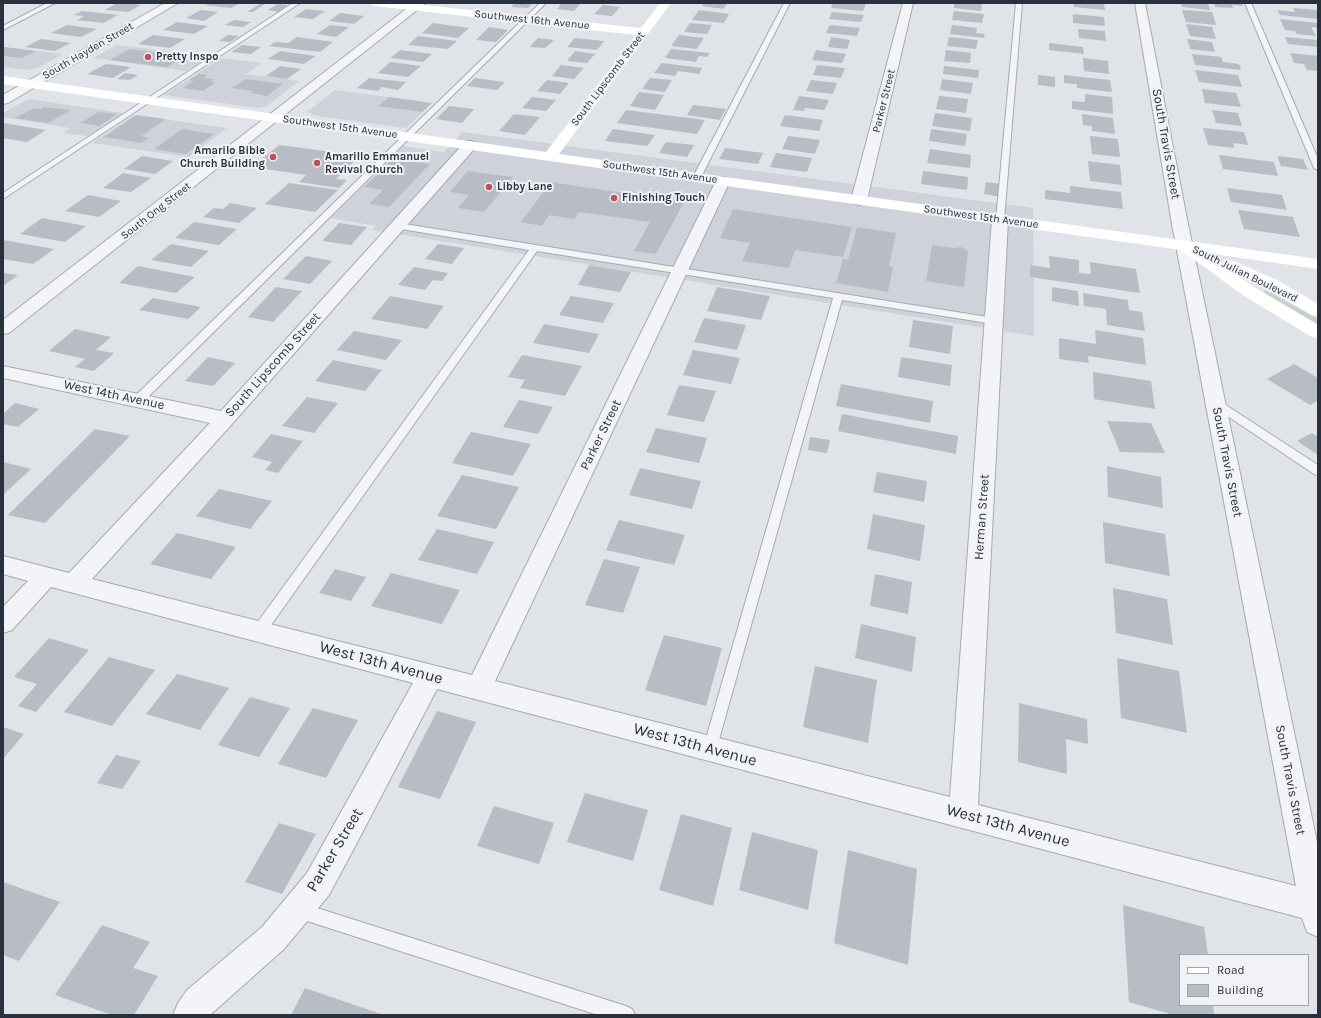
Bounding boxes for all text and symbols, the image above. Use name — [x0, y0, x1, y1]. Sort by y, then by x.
street label: Southwest 16th Avenue — [474, 7, 590, 33]
street label: South Hayden Street — [40, 20, 136, 82]
street label: South Lipscomb Street — [568, 29, 648, 129]
place label: Pretty Inspo — [156, 50, 218, 64]
marker: Pretty Inspo — [143, 52, 153, 62]
street label: Parker Street — [870, 68, 898, 134]
street label: South Travis Street — [1149, 87, 1183, 201]
street label: Southwest 15th Avenue — [282, 112, 398, 142]
place label: Amarilo Bible Church Building — [180, 144, 265, 170]
place label: Amarillo Emmanuel Revival Church — [325, 150, 429, 176]
marker: Amarilo Bible Church Building — [268, 152, 278, 162]
street label: Southwest 15th Avenue — [602, 157, 718, 187]
marker: Amarillo Emmanuel Revival Church — [312, 158, 322, 168]
street label: South Ong Street — [118, 179, 194, 243]
place label: Libby Lane — [497, 180, 552, 194]
marker: Libby Lane — [484, 182, 494, 192]
place label: Finishing Touch — [622, 191, 705, 205]
marker: Finishing Touch — [609, 193, 619, 203]
street label: Southwest 15th Avenue — [923, 202, 1039, 232]
street label: South Julian Boulevard — [1190, 243, 1300, 305]
street label: South Lipscomb Street — [222, 309, 324, 421]
street label: West 14th Avenue — [62, 377, 166, 413]
street label: Parker Street — [577, 397, 625, 473]
street label: South Travis Street — [1209, 406, 1245, 518]
street label: Herman Street — [971, 474, 993, 560]
street label: West 13th Avenue — [317, 637, 445, 689]
street label: West 13th Avenue — [631, 719, 759, 771]
street label: South Travis Street — [1272, 724, 1308, 836]
street label: West 13th Avenue — [944, 800, 1072, 852]
street label: Parker Street — [303, 805, 367, 895]
legend — [1179, 954, 1309, 1006]
text: Road — [1217, 963, 1245, 977]
text: Building — [1217, 983, 1263, 997]

